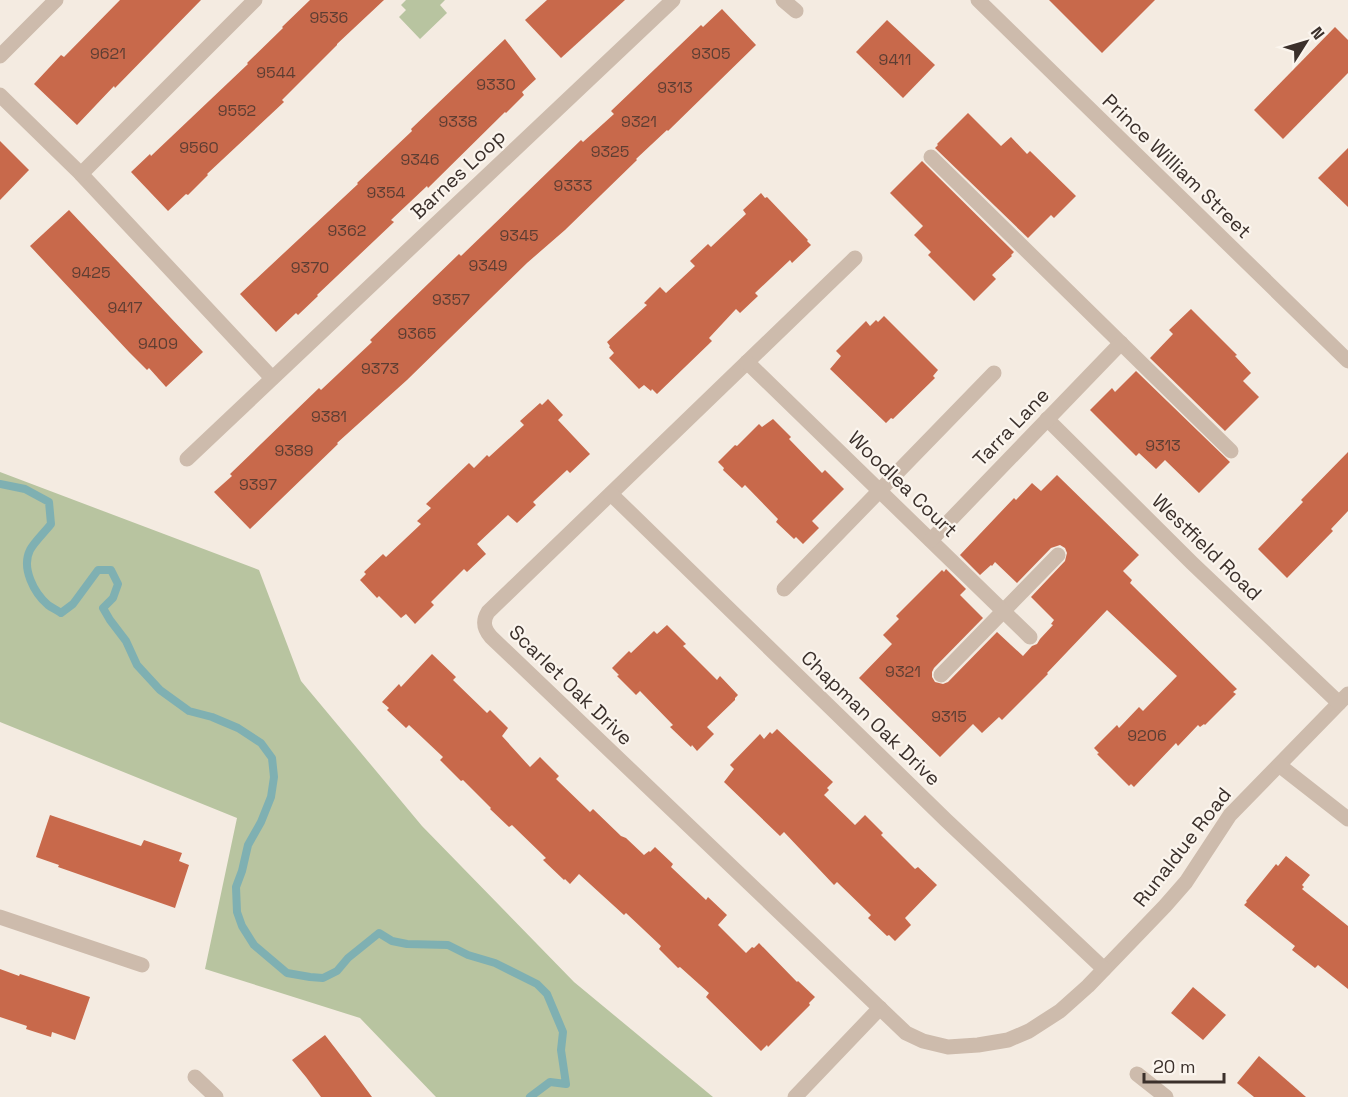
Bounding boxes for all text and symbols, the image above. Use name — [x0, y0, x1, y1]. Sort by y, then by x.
house number: 9536 — [310, 7, 348, 28]
north arrow — [1276, 12, 1336, 72]
text: N — [1306, 23, 1329, 44]
house number: 9621 — [90, 43, 126, 64]
house number: 9305 — [691, 43, 731, 64]
house number: 9411 — [879, 49, 911, 70]
house number: 9544 — [256, 62, 296, 83]
house number: 9330 — [476, 74, 516, 95]
house number: 9313 — [657, 77, 693, 98]
street label: Prince William Street — [1097, 88, 1257, 244]
house number: 9552 — [218, 100, 256, 121]
house number: 9338 — [438, 111, 478, 132]
house number: 9321 — [621, 111, 657, 132]
street label: Barnes Loop — [405, 123, 511, 225]
house number: 9560 — [179, 137, 219, 158]
house number: 9325 — [591, 141, 629, 162]
house number: 9346 — [400, 149, 440, 170]
house number: 9333 — [554, 175, 592, 196]
house number: 9354 — [366, 182, 406, 203]
house number: 9362 — [328, 220, 366, 241]
house number: 9345 — [499, 225, 539, 246]
house number: 9349 — [468, 255, 508, 276]
house number: 9370 — [291, 257, 329, 278]
house number: 9425 — [71, 262, 111, 283]
house number: 9357 — [432, 289, 470, 310]
house number: 9417 — [107, 297, 143, 318]
house number: 9365 — [398, 323, 436, 344]
house number: 9409 — [138, 333, 178, 354]
house number: 9373 — [361, 358, 399, 379]
street label: Tarra Lane — [967, 382, 1055, 472]
house number: 9381 — [311, 406, 347, 427]
street label: Woodlea Court — [843, 425, 963, 543]
house number: 9313 — [1145, 435, 1181, 456]
house number: 9389 — [274, 440, 314, 461]
house number: 9397 — [239, 474, 277, 495]
street label: Westfield Road — [1147, 488, 1267, 606]
street label: Scarlet Oak Drive — [503, 619, 639, 751]
street label: Chapman Oak Drive — [796, 645, 946, 791]
house number: 9321 — [885, 661, 921, 682]
house number: 9315 — [931, 706, 967, 727]
house number: 9206 — [1127, 725, 1167, 746]
street label: Runaldue Road — [1127, 782, 1237, 912]
scale bar — [1144, 1046, 1224, 1084]
text: 20 m — [1153, 1055, 1196, 1078]

